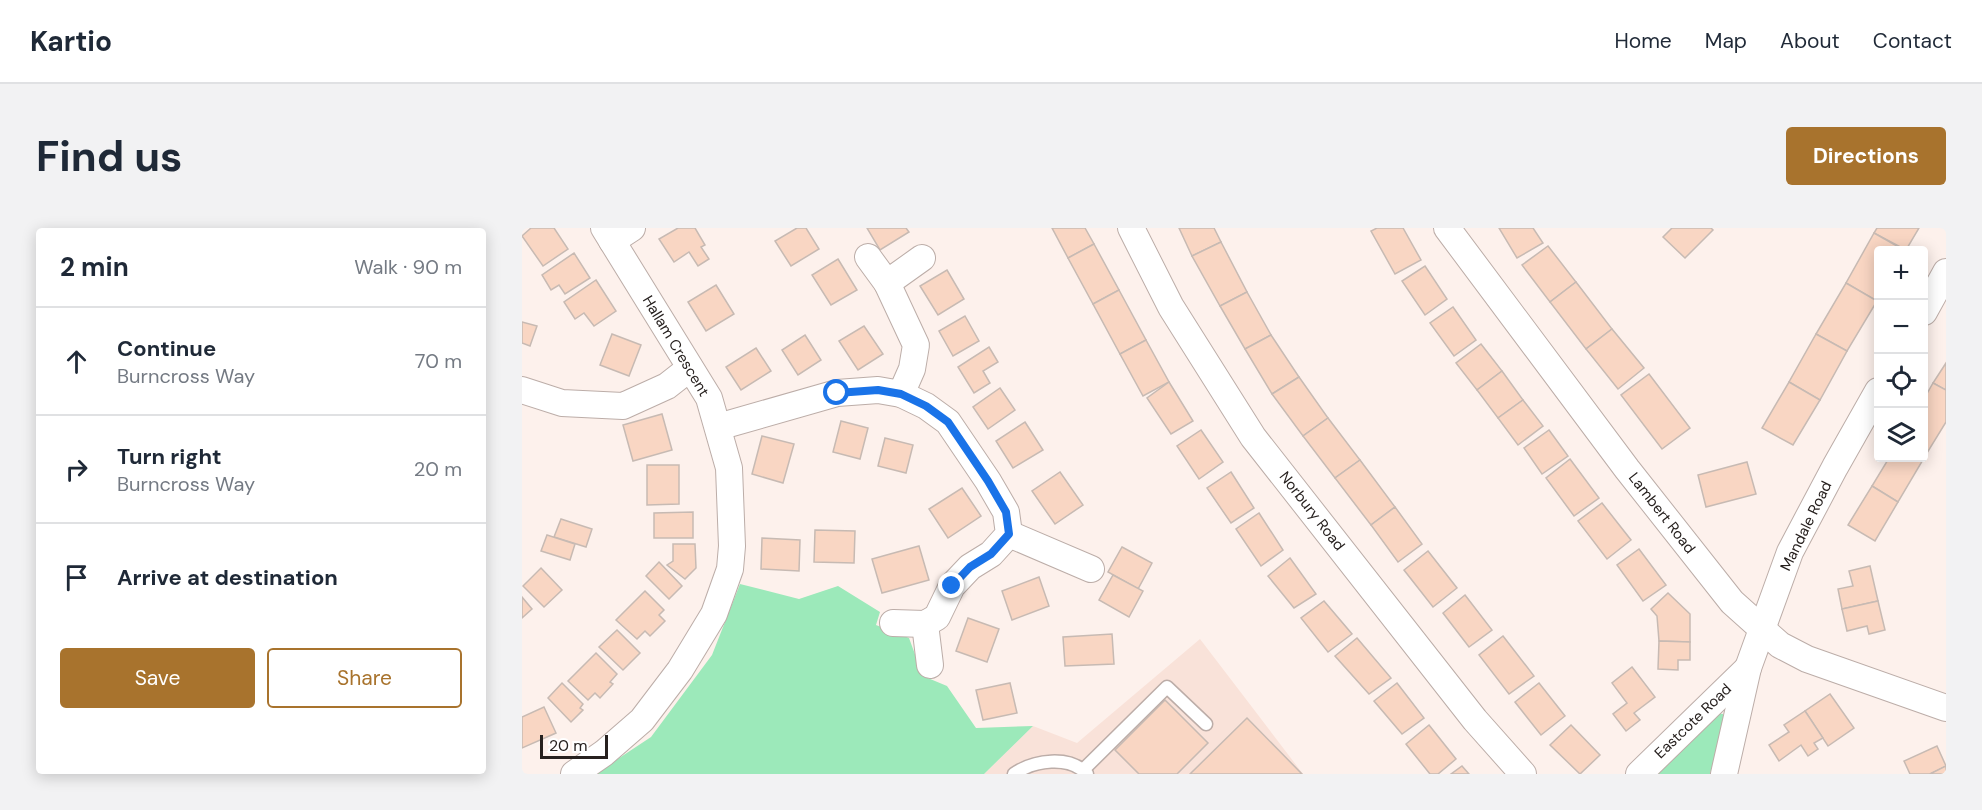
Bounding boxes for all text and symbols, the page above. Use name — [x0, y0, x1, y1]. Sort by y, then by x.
text: Kartio — [30, 23, 112, 60]
text: Home — [1614, 27, 1672, 55]
text: Map — [1705, 27, 1747, 55]
text: About — [1780, 27, 1840, 55]
text: Contact — [1873, 27, 1952, 55]
button: Directions — [1786, 127, 1946, 185]
text: Find us — [36, 129, 182, 184]
map controls — [1874, 246, 1928, 462]
button: + — [1874, 246, 1928, 300]
text: 2 min — [60, 250, 129, 284]
text: Walk · 90 m — [354, 254, 462, 280]
street label: Hallam Crescent — [638, 292, 714, 400]
button: − — [1874, 300, 1928, 354]
text: Continue — [117, 334, 216, 363]
icon: ahead — [60, 345, 93, 378]
text: 70 m — [415, 348, 462, 374]
button: locate — [1874, 354, 1928, 408]
text: Burncross Way — [117, 363, 255, 389]
route start — [823, 379, 849, 405]
button: layers — [1874, 408, 1928, 462]
text: Turn right — [117, 442, 222, 471]
icon: right — [60, 453, 93, 486]
text: 20 m — [414, 456, 462, 482]
street label: Norbury Road — [1275, 467, 1349, 555]
street label: Lambert Road — [1624, 468, 1700, 558]
text: Burncross Way — [117, 471, 255, 497]
street label: Mandale Road — [1776, 478, 1836, 574]
icon: arrive — [60, 561, 93, 594]
text: Arrive at destination — [117, 563, 338, 592]
route end — [938, 572, 964, 598]
button: Save — [60, 648, 255, 708]
button: Share — [267, 648, 462, 708]
street label: Eastcote Road — [1650, 679, 1736, 763]
scale bar — [540, 732, 608, 760]
text: 20 m — [549, 735, 588, 756]

